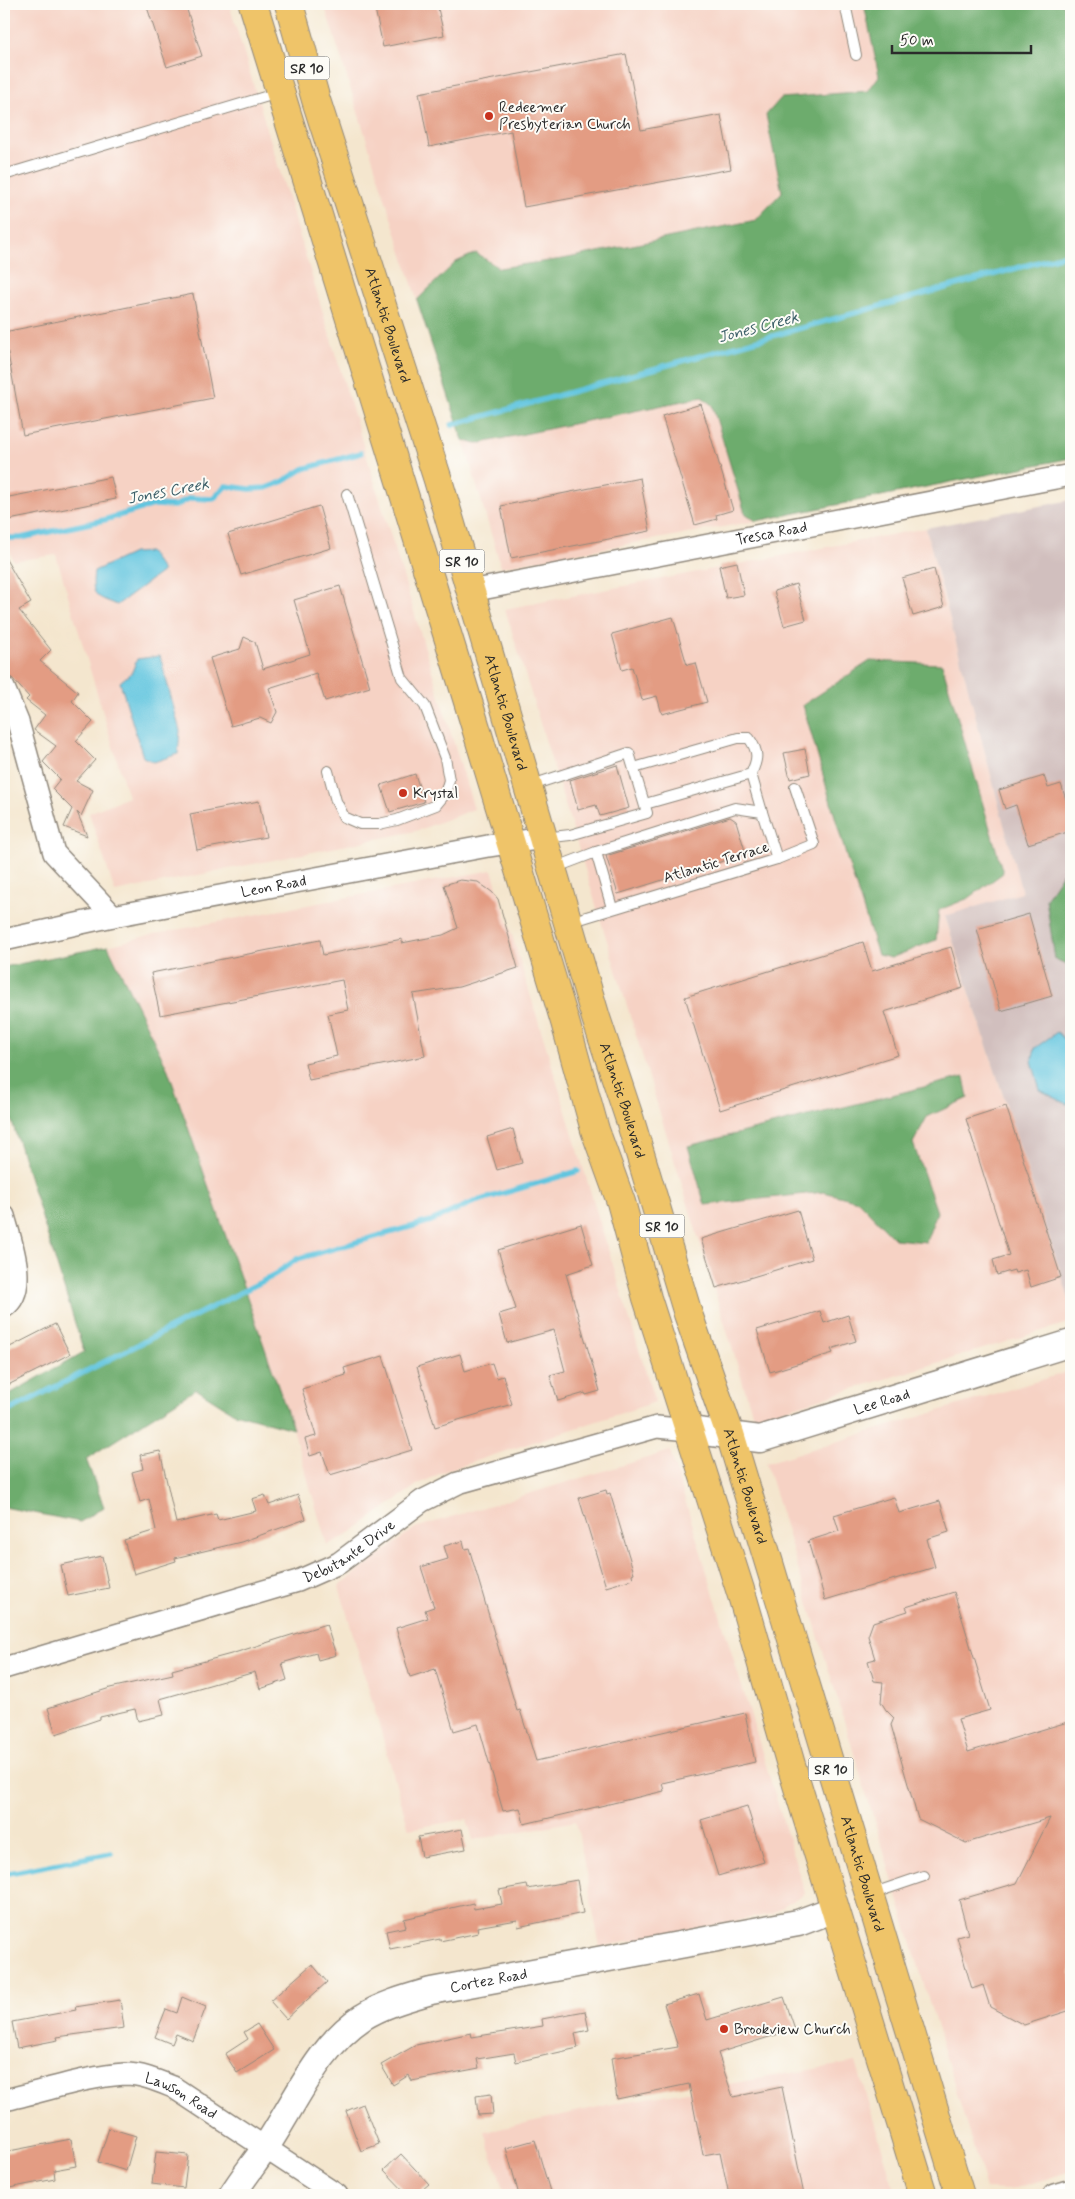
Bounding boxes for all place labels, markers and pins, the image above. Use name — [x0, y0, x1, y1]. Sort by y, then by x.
place label: Redeemer Presbyterian Church — [499, 98, 631, 135]
marker: Redeemer Presbyterian Church — [483, 110, 495, 122]
place label: Krystal — [413, 784, 458, 804]
marker: Krystal — [397, 787, 409, 799]
place label: Brookview Church — [734, 2020, 851, 2040]
marker: Brookview Church — [718, 2023, 730, 2035]

